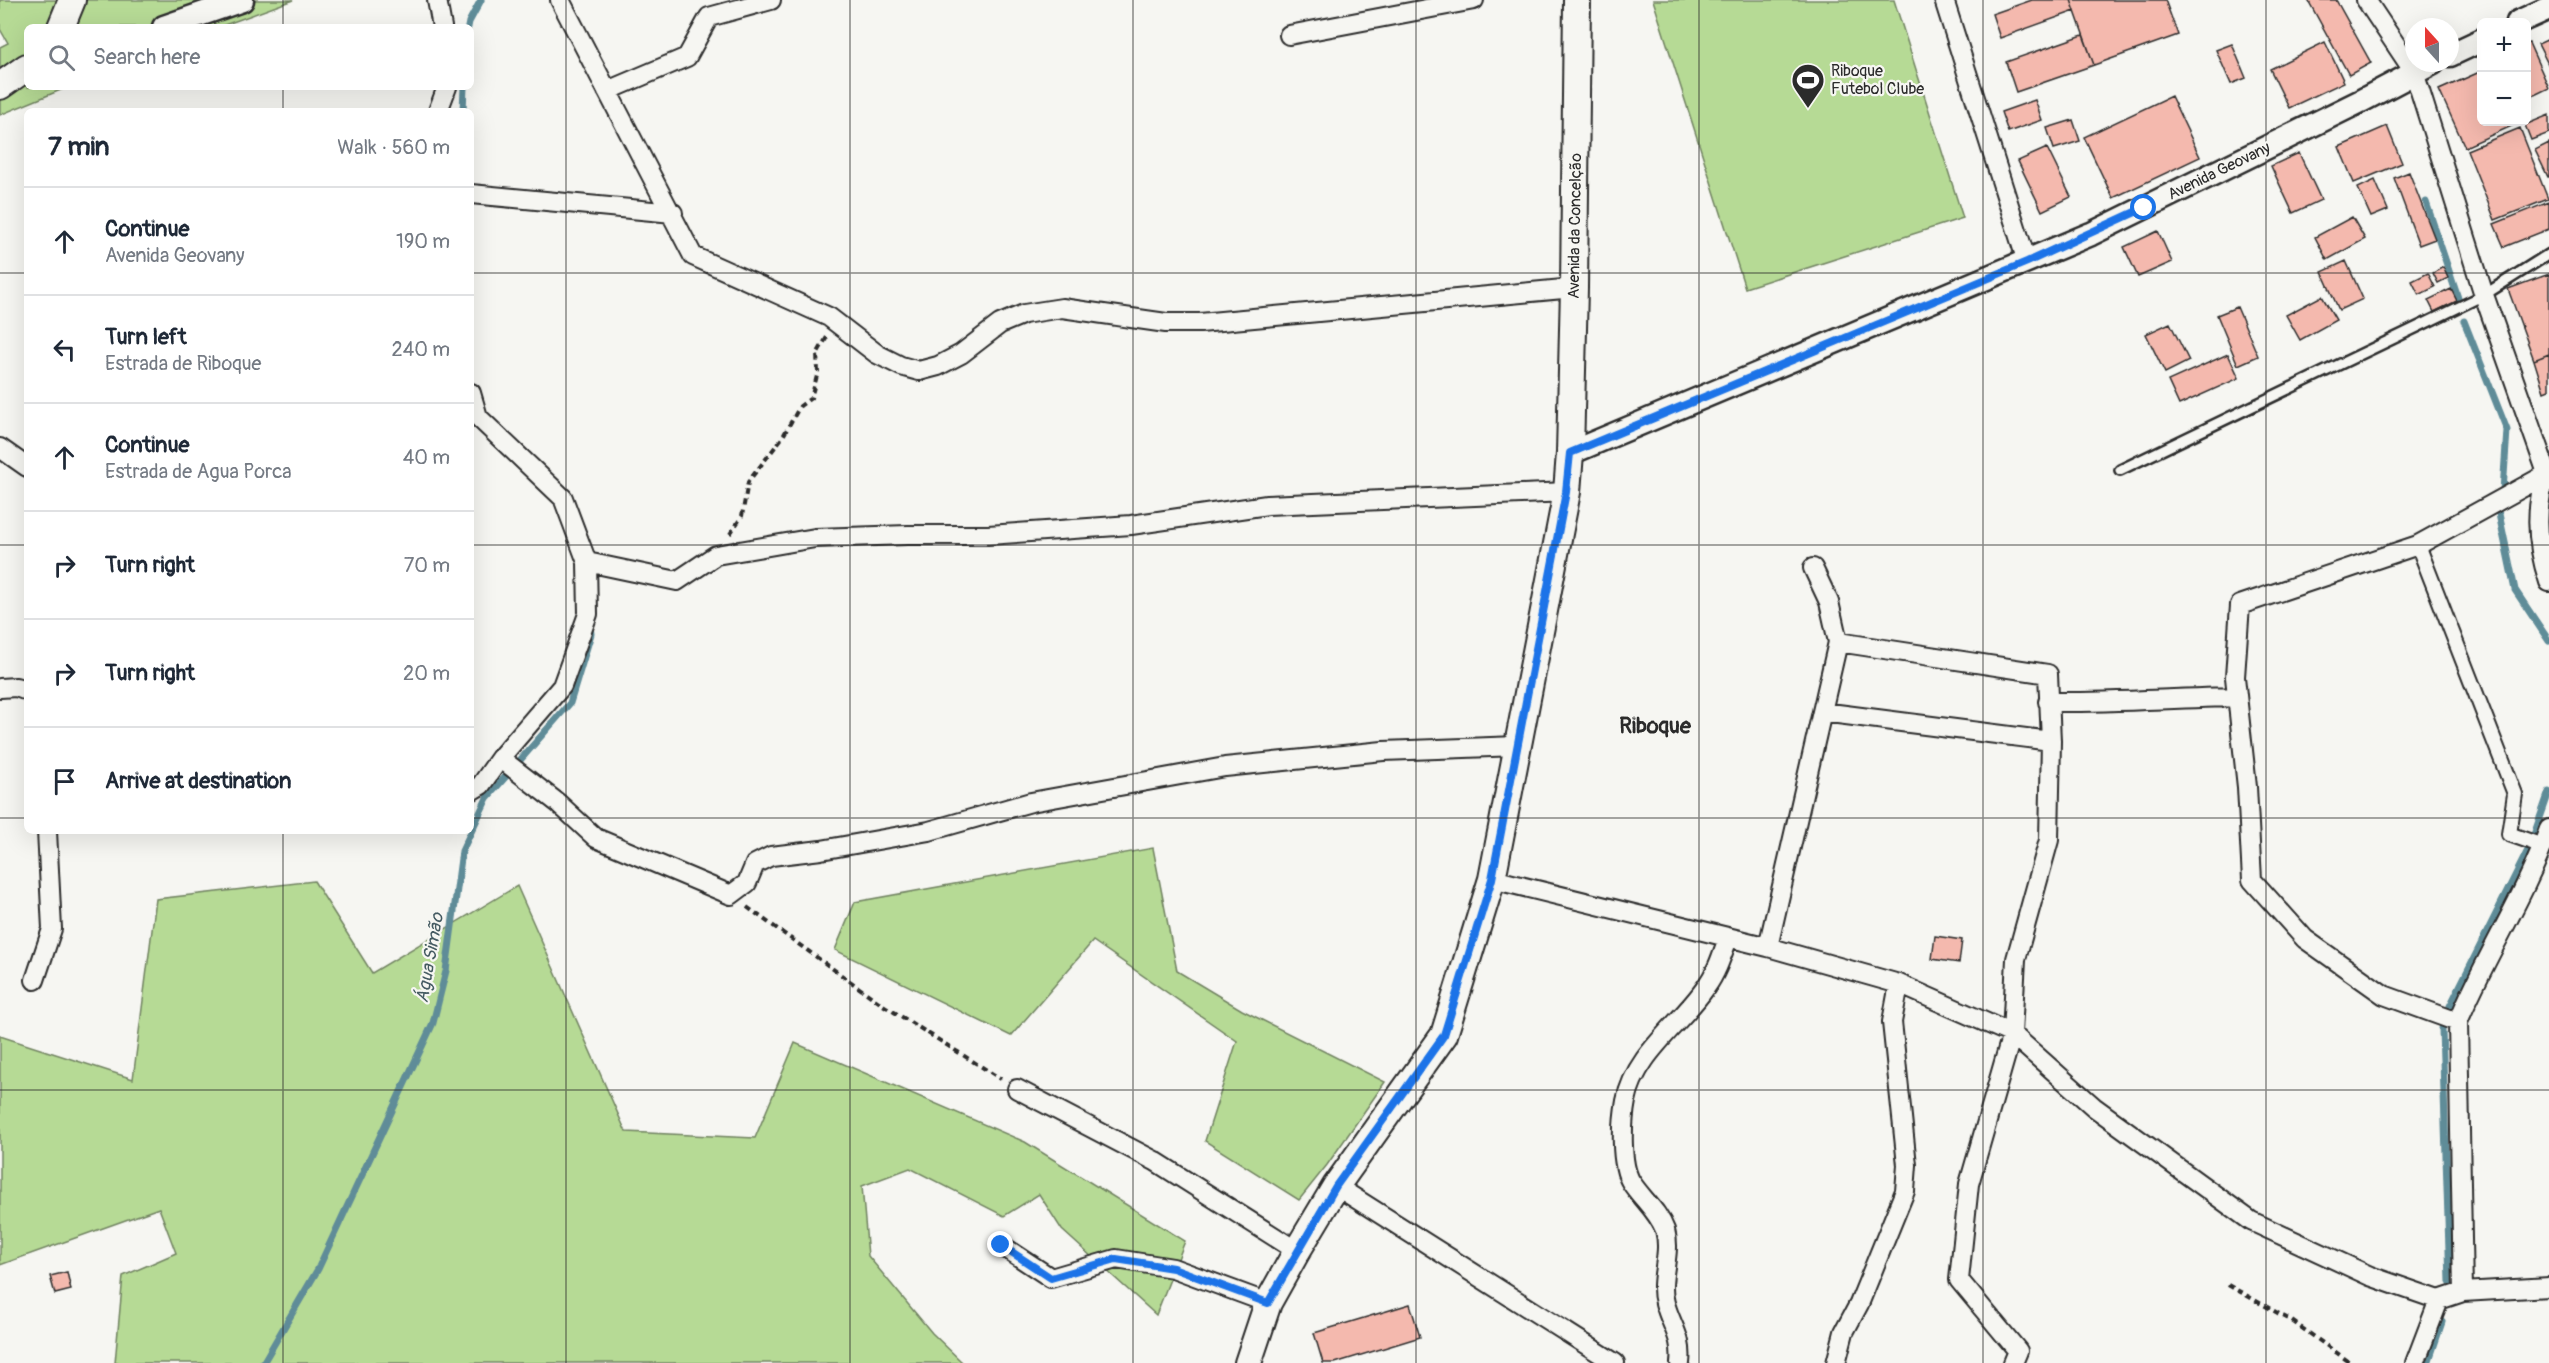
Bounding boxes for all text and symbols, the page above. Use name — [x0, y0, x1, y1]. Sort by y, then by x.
north arrow — [2405, 18, 2459, 72]
map controls — [2477, 18, 2531, 126]
button: + — [2477, 18, 2531, 72]
search box — [24, 24, 474, 90]
icon: search — [45, 41, 78, 74]
text: Search here — [93, 43, 200, 71]
place label: Riboque Futebol Clube — [1831, 61, 1924, 99]
sports icon: Riboque Futebol Clube — [1790, 62, 1826, 109]
button: − — [2477, 72, 2531, 126]
text: 7 min — [48, 131, 110, 163]
text: Walk · 560 m — [337, 135, 450, 160]
street label: Avenida Geovany — [2164, 137, 2274, 204]
street label: Avenida da Concelção — [1564, 152, 1586, 299]
route start — [2130, 194, 2156, 220]
text: Continue — [105, 215, 189, 243]
icon: ahead — [48, 225, 81, 258]
text: 190 m — [396, 229, 450, 254]
text: Avenida Geovany — [105, 243, 245, 268]
text: Turn left — [105, 323, 187, 351]
icon: left — [48, 333, 81, 366]
text: 240 m — [391, 337, 450, 362]
text: Estrada de Riboque — [105, 351, 261, 376]
text: Continue — [105, 431, 189, 459]
icon: ahead — [48, 441, 81, 474]
text: 40 m — [403, 445, 450, 470]
text: Estrada de Agua Porca — [105, 459, 292, 484]
icon: right — [48, 549, 81, 582]
text: Turn right — [105, 551, 195, 579]
text: 70 m — [404, 553, 450, 578]
icon: right — [48, 657, 81, 690]
text: Turn right — [105, 659, 195, 687]
text: 20 m — [403, 661, 450, 686]
district label: Riboque — [1619, 712, 1692, 740]
icon: arrive — [48, 765, 81, 798]
text: Arrive at destination — [105, 767, 291, 795]
water label: Água Simão — [411, 910, 449, 1005]
route end — [987, 1231, 1013, 1257]

